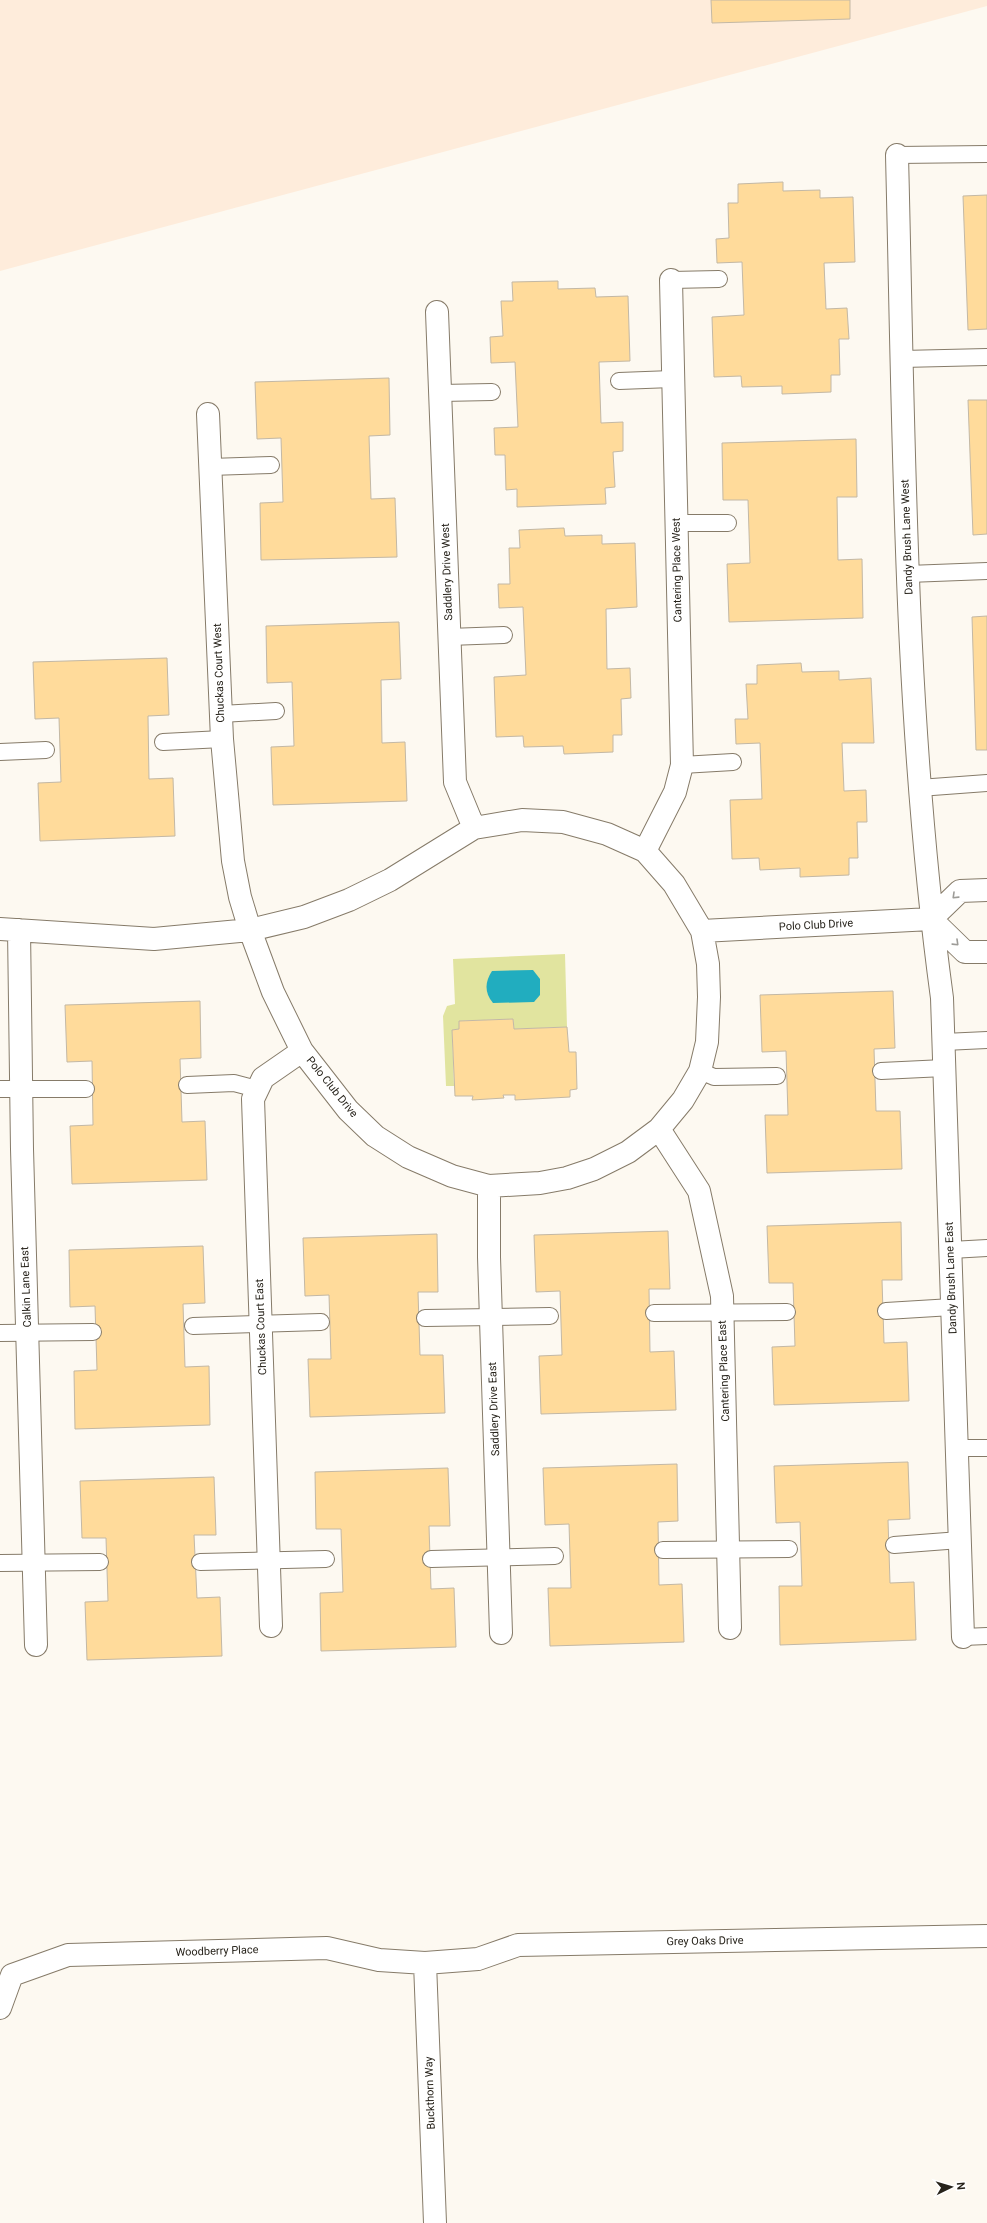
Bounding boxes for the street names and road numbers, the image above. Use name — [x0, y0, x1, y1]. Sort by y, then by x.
street label: Dandy Brush Lane West — [898, 479, 916, 595]
street label: Cantering Place West — [670, 517, 684, 622]
street label: Saddlery Drive West — [439, 523, 455, 621]
street label: Chuckas Court West — [211, 623, 227, 723]
street label: Polo Club Drive — [779, 917, 854, 933]
street label: Polo Club Drive — [304, 1054, 361, 1120]
street label: Dandy Brush Lane East — [943, 1221, 959, 1334]
street label: Calkin Lane East — [18, 1246, 34, 1328]
street label: Chuckas Court East — [253, 1278, 269, 1375]
street label: Cantering Place East — [716, 1320, 732, 1422]
street label: Saddlery Drive East — [486, 1361, 502, 1456]
street label: Grey Oaks Drive — [666, 1934, 744, 1948]
street label: Woodberry Place — [175, 1943, 259, 1959]
street label: Buckthorn Way — [422, 2055, 438, 2130]

